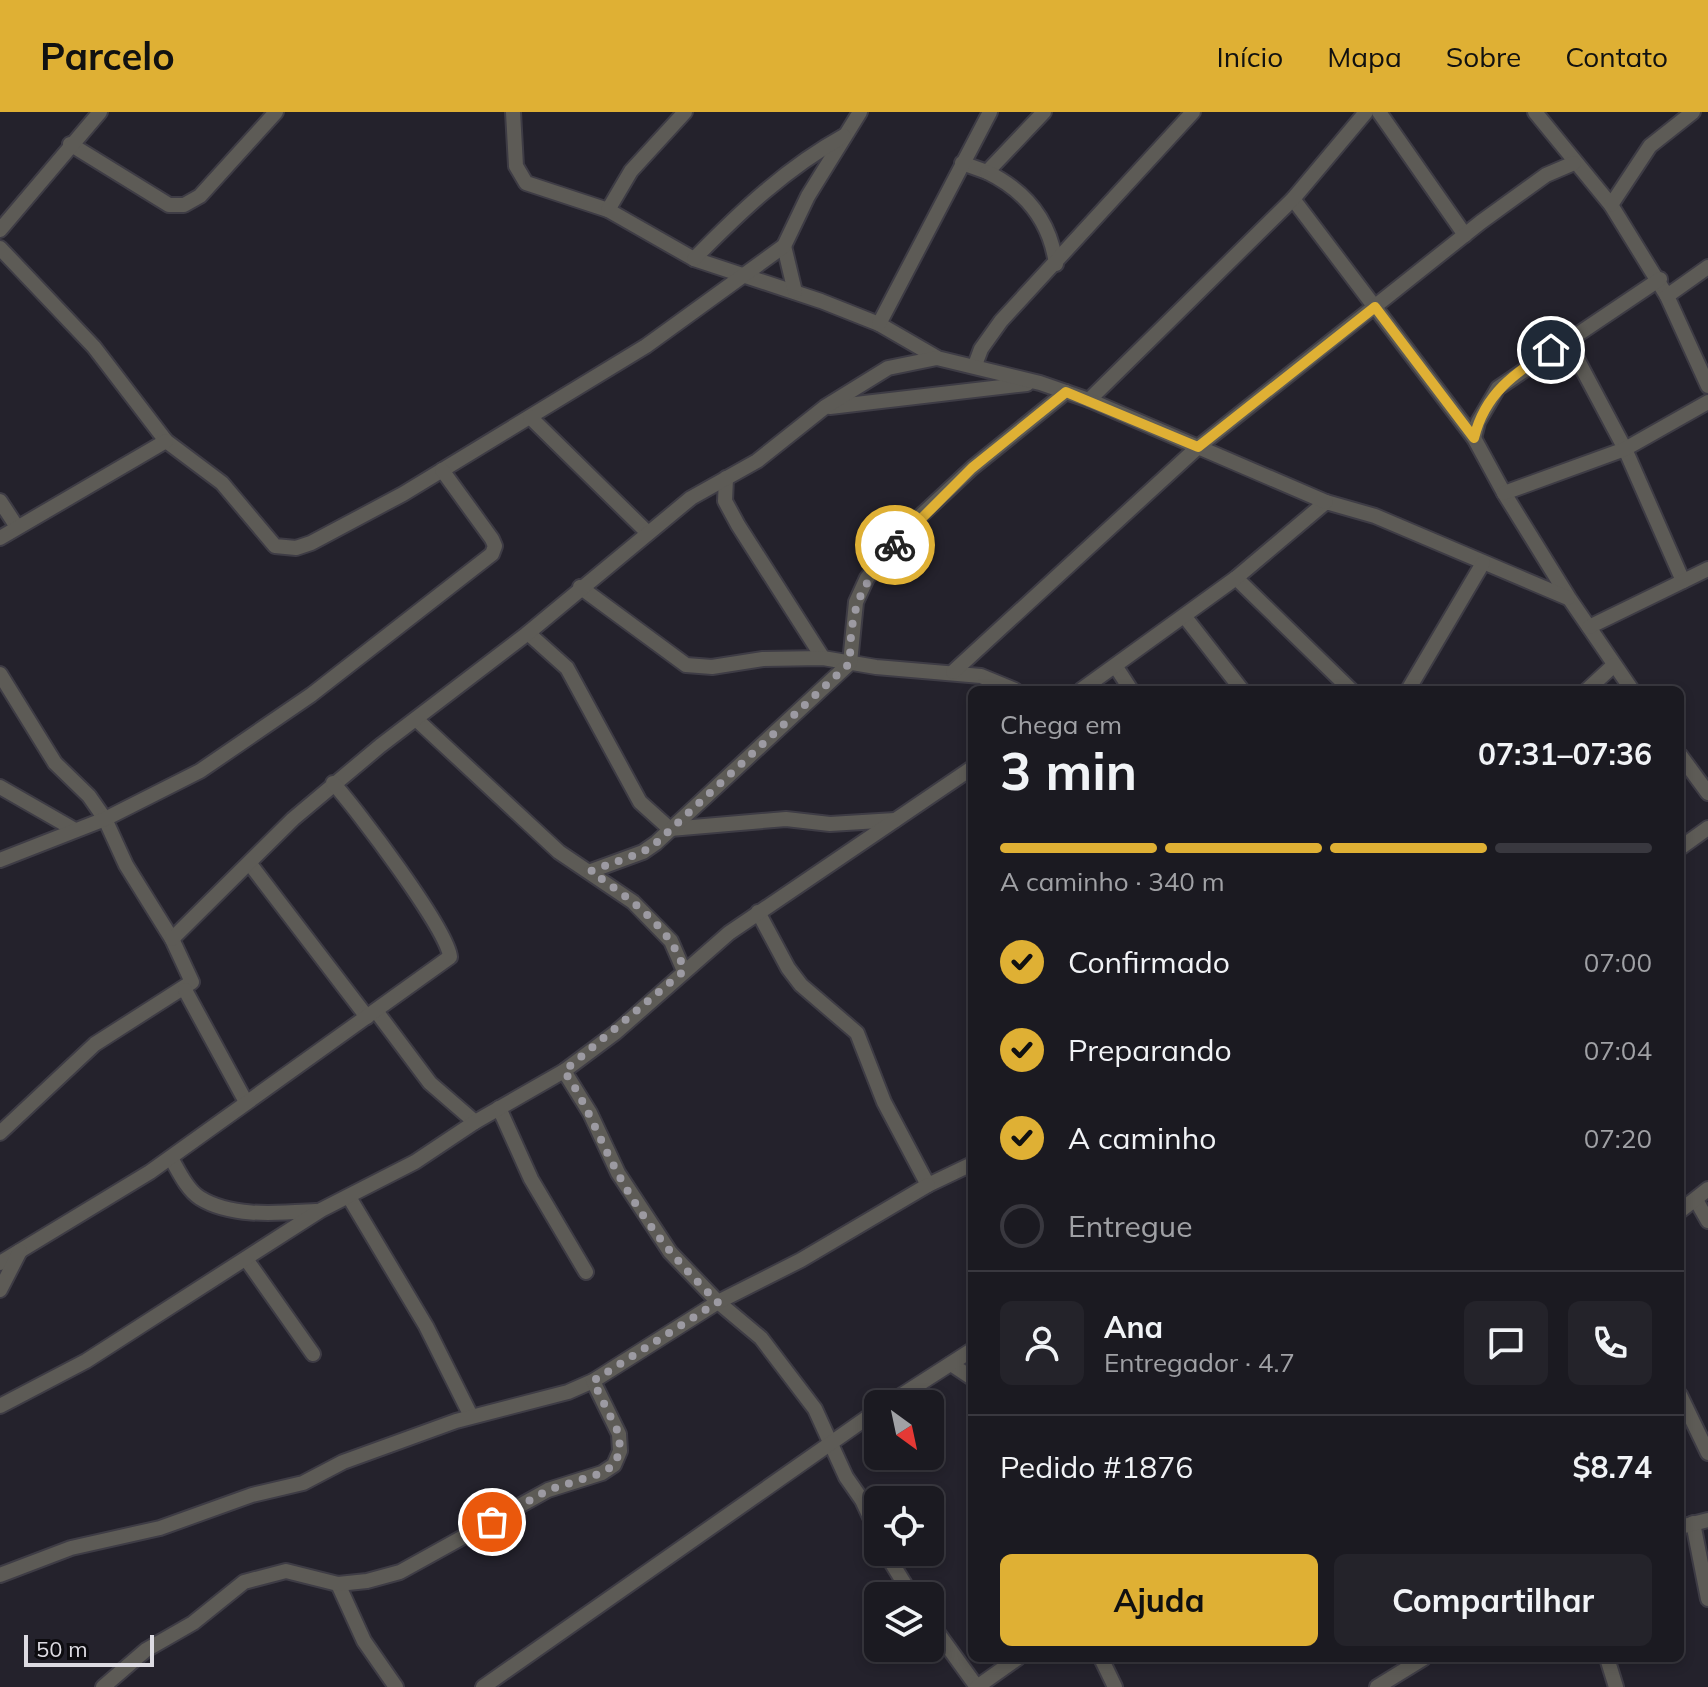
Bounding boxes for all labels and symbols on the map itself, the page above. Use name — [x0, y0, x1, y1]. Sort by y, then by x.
pin — [1517, 316, 1585, 384]
courier — [855, 505, 935, 585]
north arrow — [864, 1390, 944, 1470]
pin — [458, 1488, 526, 1556]
scale bar — [24, 1631, 154, 1667]

